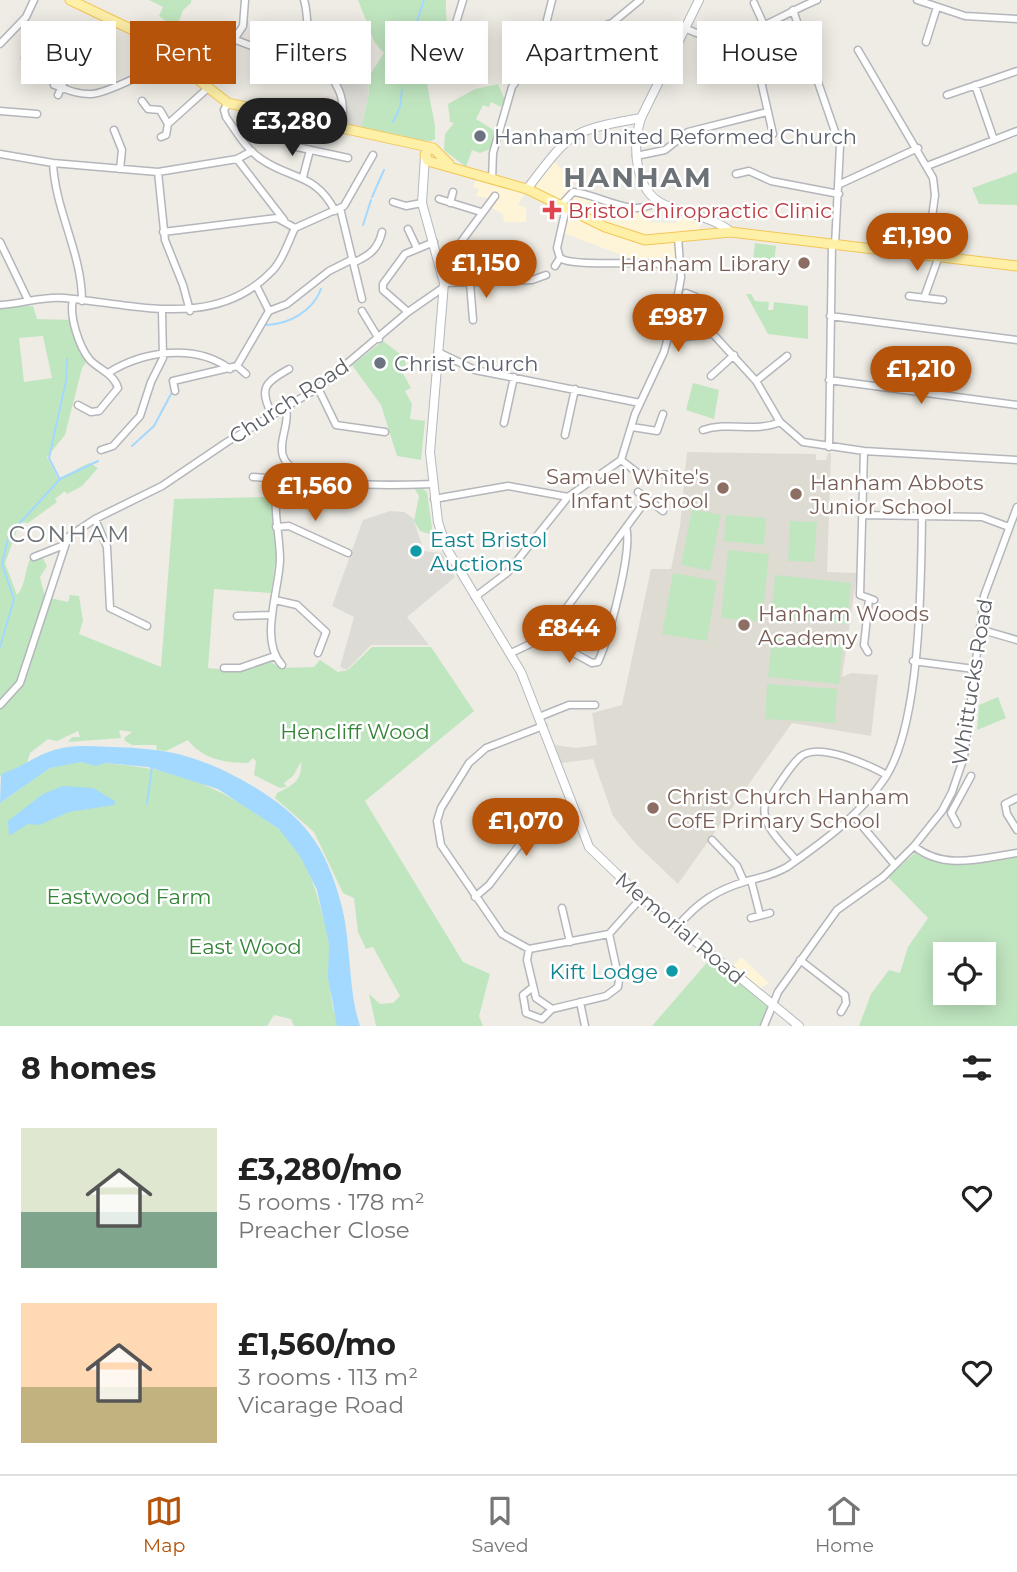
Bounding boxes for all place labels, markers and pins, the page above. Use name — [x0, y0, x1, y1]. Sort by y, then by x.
pin: £3,280 — [235, 99, 349, 158]
place label: Hanham United Reformed Church — [494, 124, 857, 149]
marker: Hanham United Reformed Church — [472, 128, 488, 144]
place label: Bristol Chiropractic Clinic — [568, 198, 832, 223]
marker: Bristol Chiropractic Clinic — [542, 200, 562, 220]
pin: £1,190 — [860, 214, 974, 273]
pin: £1,150 — [429, 240, 543, 300]
place label: Hanham Library — [620, 251, 791, 276]
marker: Hanham Library — [796, 255, 812, 271]
pin: £987 — [637, 294, 719, 354]
pin: £1,210 — [864, 346, 978, 406]
place label: Christ Church — [394, 351, 538, 376]
marker: Christ Church — [372, 355, 388, 371]
pin: £1,560 — [258, 463, 372, 523]
place label: Samuel White's Infant School — [546, 464, 709, 513]
place label: Hanham Abbots Junior School — [809, 470, 984, 519]
marker: Samuel White's Infant School — [715, 480, 731, 496]
marker: Hanham Abbots Junior School — [788, 486, 804, 502]
place label: East Bristol Auctions — [430, 527, 548, 576]
marker: East Bristol Auctions — [408, 543, 424, 559]
place label: Hanham Woods Academy — [758, 601, 929, 650]
pin: £844 — [528, 606, 610, 665]
marker: Hanham Woods Academy — [736, 617, 752, 633]
place label: Christ Church Hanham CofE Primary School — [667, 784, 910, 833]
pin: £1,070 — [469, 798, 583, 858]
marker: Christ Church Hanham CofE Primary School — [645, 800, 661, 816]
place label: Kift Lodge — [550, 959, 658, 984]
marker: Kift Lodge — [664, 963, 680, 979]

